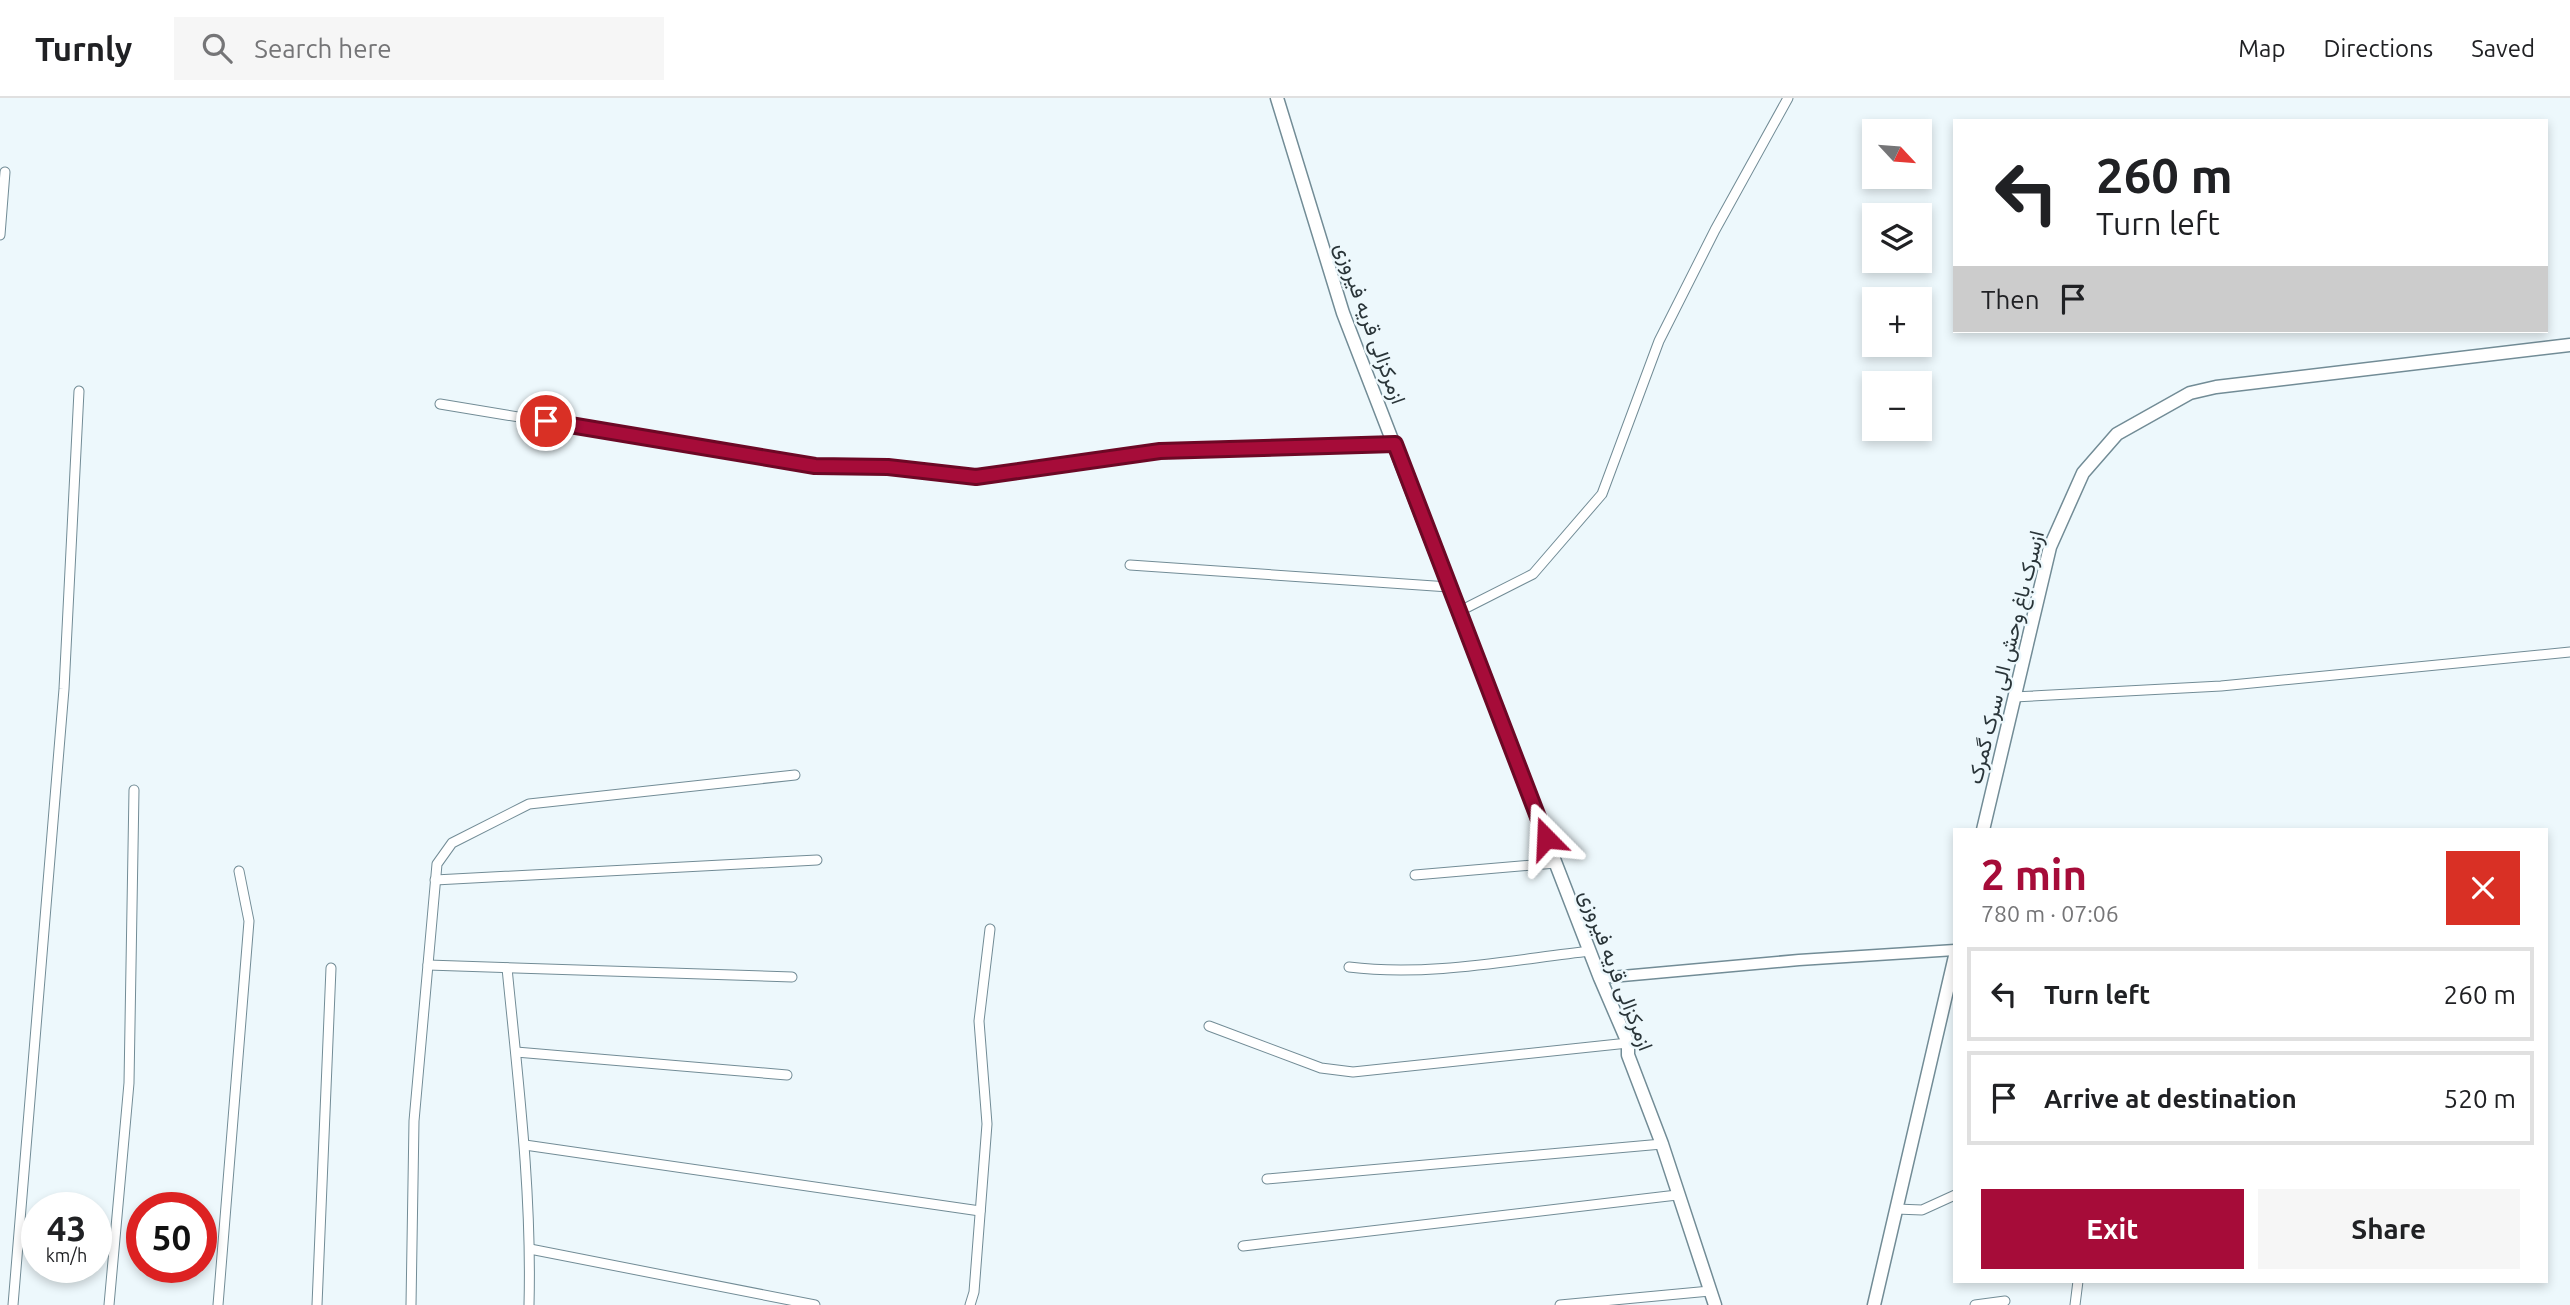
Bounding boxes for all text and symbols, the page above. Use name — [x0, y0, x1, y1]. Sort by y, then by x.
search box — [174, 17, 664, 80]
icon: search — [198, 29, 236, 67]
text: Turnly — [35, 30, 132, 67]
text: Search here — [254, 34, 392, 63]
text: Map — [2238, 35, 2285, 62]
text: Directions — [2323, 35, 2433, 62]
text: Saved — [2471, 35, 2535, 62]
north arrow — [1862, 119, 1932, 189]
map controls — [1862, 119, 1932, 441]
icon: left — [1981, 147, 2072, 238]
text: 260 m — [2096, 147, 2233, 202]
button: layers — [1862, 203, 1932, 273]
text: Turn left — [2096, 205, 2220, 241]
street label: ازمرکزالی قریه فیروزی — [1329, 239, 1411, 408]
icon: arrive — [2054, 280, 2092, 318]
text: Then — [1981, 285, 2040, 314]
button: + — [1862, 287, 1932, 357]
button: − — [1862, 371, 1932, 441]
pin — [516, 391, 576, 451]
icon: arrive — [527, 402, 565, 440]
street label: ازسرک باغ وحش الی سرک گمرک — [1962, 528, 2051, 787]
position arrow — [1509, 801, 1583, 875]
text: 2 min — [1981, 851, 2087, 898]
button: close — [2446, 851, 2520, 925]
street label: ازمرکزالی قریه فیروزی — [1573, 886, 1659, 1054]
text: 780 m · 07:06 — [1981, 901, 2119, 926]
icon: left — [1985, 975, 2023, 1013]
text: Turn left — [2044, 980, 2150, 1009]
text: 260 m — [2444, 980, 2516, 1009]
icon: arrive — [1985, 1079, 2023, 1117]
text: Arrive at destination — [2044, 1084, 2297, 1113]
text: 520 m — [2444, 1084, 2516, 1113]
button: Exit — [1981, 1189, 2244, 1269]
button: Share — [2258, 1189, 2520, 1269]
speed limit sign: 50 — [126, 1192, 217, 1283]
text: 43 — [47, 1208, 86, 1248]
text: km/h — [46, 1245, 87, 1265]

